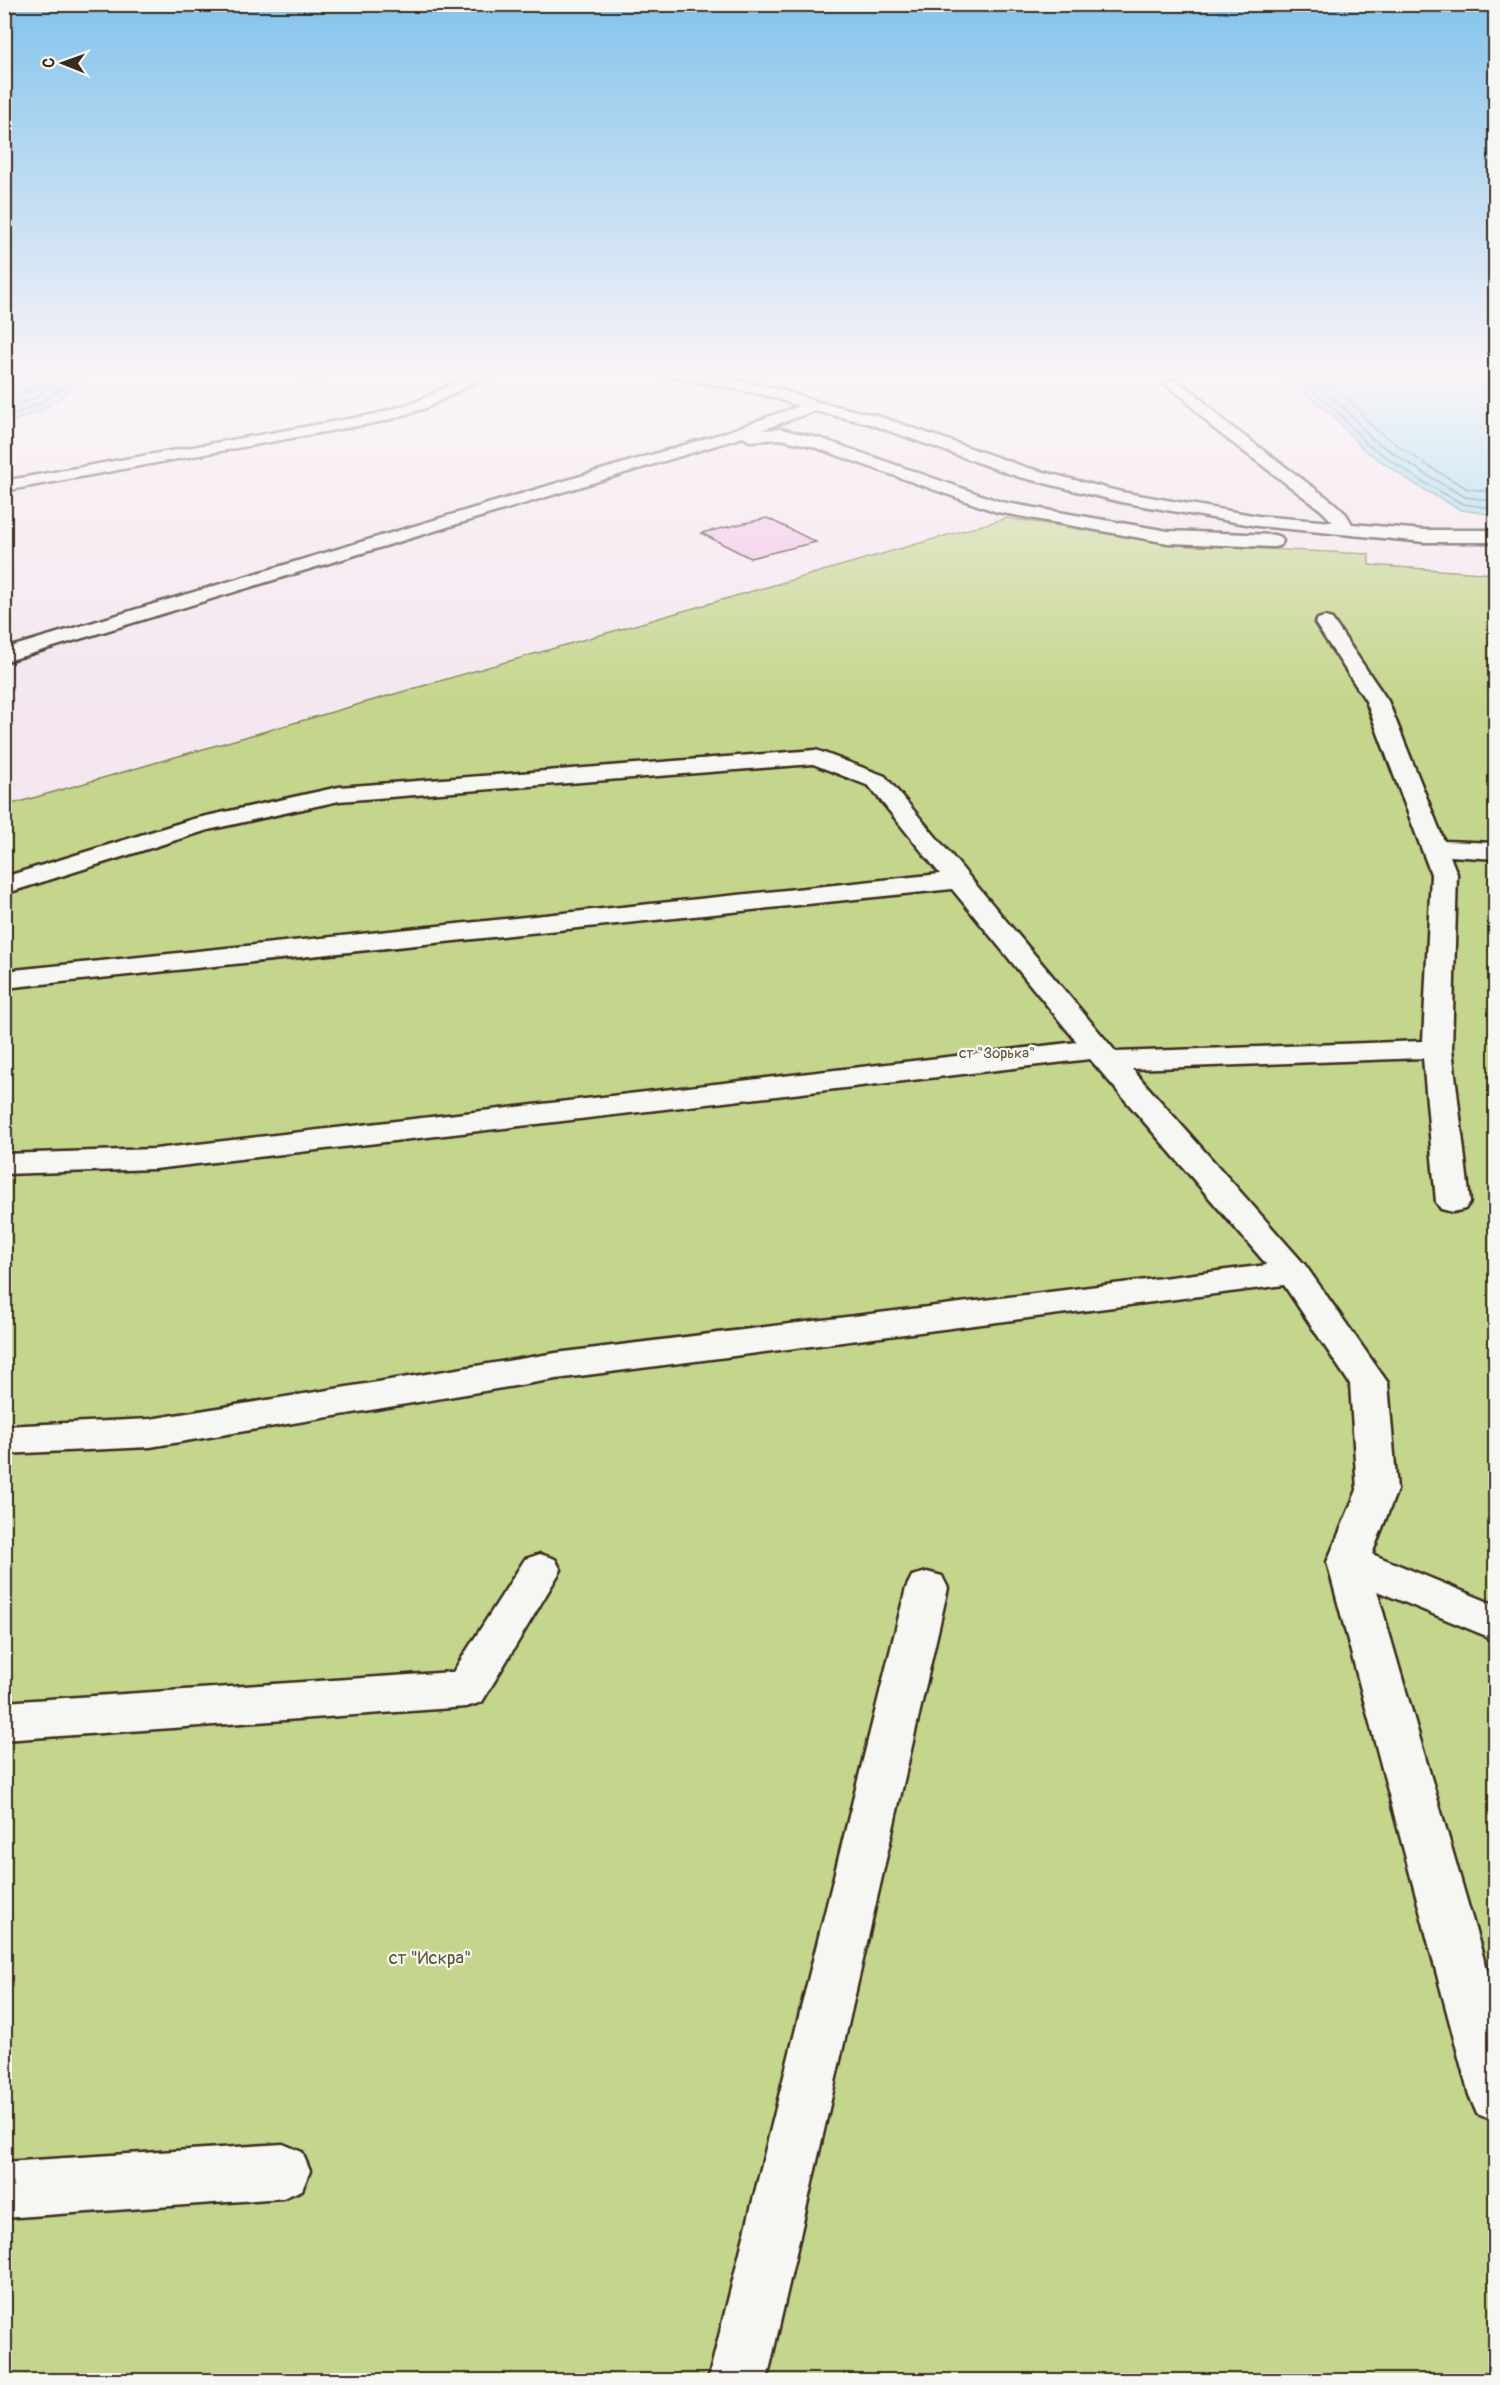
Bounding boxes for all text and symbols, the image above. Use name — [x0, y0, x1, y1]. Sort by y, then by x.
north arrow — [33, 33, 93, 93]
text: С — [39, 58, 59, 68]
park label: ст "Зорька" — [959, 1044, 1035, 1063]
park label: ст "Искра" — [389, 1947, 471, 1970]

